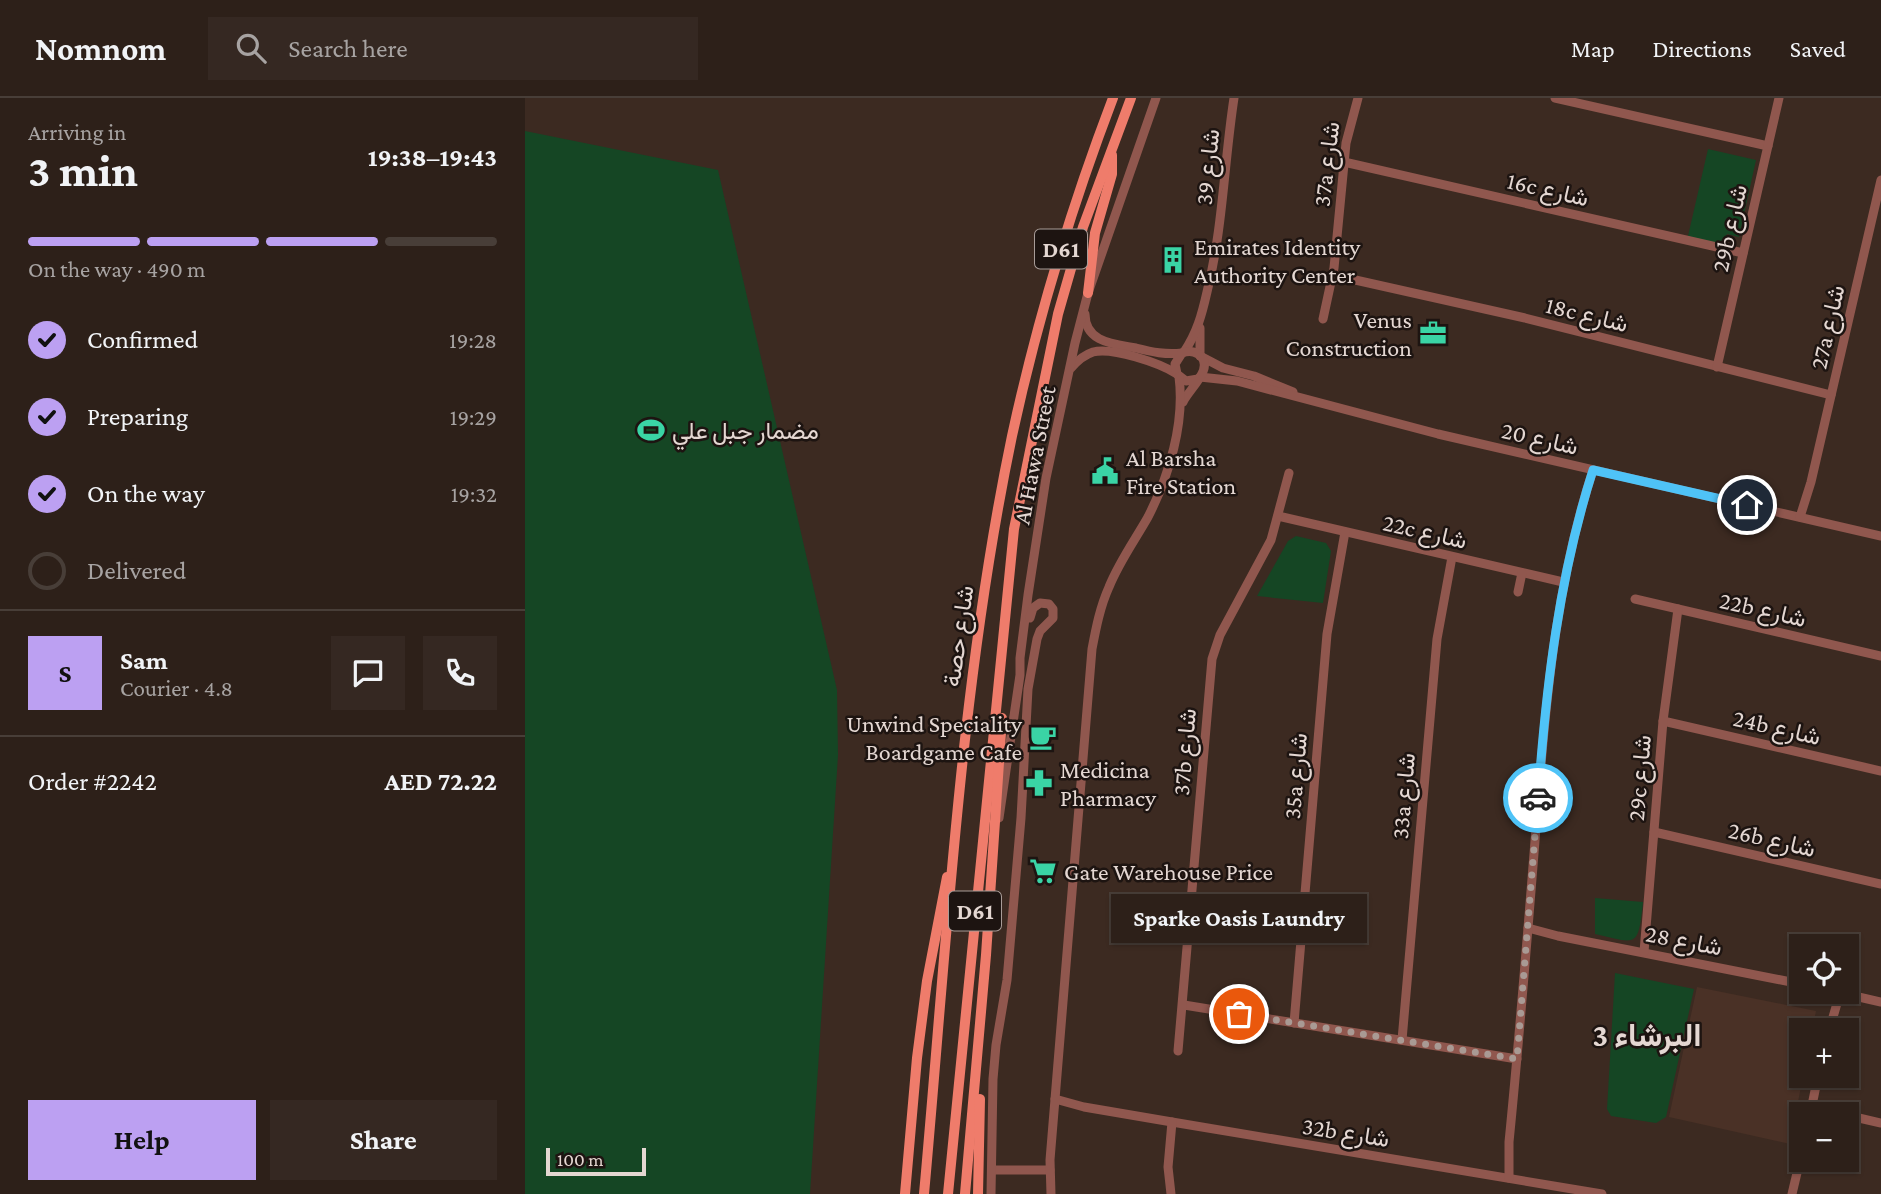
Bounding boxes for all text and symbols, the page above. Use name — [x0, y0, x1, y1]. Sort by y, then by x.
search box — [208, 17, 698, 80]
icon: search — [232, 29, 270, 67]
text: Nomnom — [35, 30, 166, 67]
text: Search here — [288, 34, 408, 63]
text: Map — [1571, 35, 1615, 62]
text: Directions — [1653, 35, 1752, 62]
text: Saved — [1790, 35, 1846, 62]
text: Arriving in — [28, 119, 126, 145]
street label: 37a شارع — [1307, 120, 1348, 208]
street label: شارع 39 — [1190, 128, 1227, 207]
text: 19:38–19:43 — [368, 143, 497, 172]
text: 3 min — [28, 145, 138, 196]
street label: 16c شارع — [1504, 167, 1591, 214]
street label: 29b شارع — [1706, 182, 1755, 275]
road number: D61 — [1035, 230, 1087, 268]
place label: Emirates Identity Authority Center — [1194, 233, 1361, 288]
building icon: Emirates Identity Authority Center — [1158, 245, 1188, 275]
text: On the way · 490 m — [28, 256, 206, 282]
street label: 27a شارع — [1804, 282, 1853, 372]
street label: 18c شارع — [1542, 291, 1631, 340]
place label: Venus Construction — [1286, 306, 1412, 361]
office icon: Venus Construction — [1418, 318, 1448, 348]
icon: check — [28, 321, 66, 359]
text: Confirmed — [87, 325, 198, 354]
text: 19:28 — [449, 327, 497, 353]
street label: Al Hawa Street — [1007, 382, 1061, 527]
icon: check — [28, 398, 66, 436]
text: Preparing — [87, 402, 188, 431]
text: 19:29 — [450, 404, 497, 430]
sports icon: مضمار جبل علي — [636, 415, 666, 445]
street label: شارع 20 — [1498, 416, 1581, 463]
place label: مضمار جبل علي — [672, 417, 819, 450]
place label: Al Barsha Fire Station — [1126, 444, 1236, 499]
public building icon: Al Barsha Fire Station — [1090, 456, 1120, 486]
icon: check — [28, 475, 66, 513]
pin — [1717, 475, 1777, 535]
text: On the way — [87, 479, 205, 508]
text: 19:32 — [451, 481, 497, 507]
icon: home — [1728, 486, 1766, 524]
street label: 22c شارع — [1380, 508, 1470, 557]
text: Delivered — [87, 556, 186, 585]
street label: شارع حصة — [938, 584, 981, 689]
street label: 22b شارع — [1716, 586, 1809, 635]
button: chat — [331, 636, 405, 710]
button: phone — [423, 636, 497, 710]
text: Sam — [120, 646, 168, 675]
text: S — [59, 659, 72, 688]
text: Courier · 4.8 — [120, 675, 233, 701]
street label: 24b شارع — [1730, 704, 1823, 753]
street label: 37b شارع — [1167, 707, 1204, 797]
place label: Unwind Speciality Boardgame Cafe — [846, 710, 1023, 765]
cafe icon: Unwind Speciality Boardgame Cafe — [1028, 722, 1058, 752]
street label: 35a شارع — [1278, 732, 1315, 821]
street label: 29c شارع — [1622, 734, 1659, 822]
street label: 33a شارع — [1386, 752, 1423, 841]
place label: Medicina Pharmacy — [1060, 756, 1157, 811]
courier — [1503, 763, 1573, 833]
text: Order #2242 — [28, 767, 157, 796]
text: AED 72.22 — [385, 767, 497, 796]
pharmacy icon: Medicina Pharmacy — [1024, 768, 1054, 798]
icon: car — [1519, 779, 1557, 817]
street label: 26b شارع — [1725, 816, 1818, 865]
supermarket icon: Gate Warehouse Price — [1028, 856, 1058, 886]
place label: Gate Warehouse Price — [1064, 858, 1273, 885]
road number: D61 — [949, 891, 1001, 930]
callout: Sparke Oasis Laundry — [1111, 895, 1367, 944]
text: Sparke Oasis Laundry — [1133, 905, 1345, 931]
street label: شارع 28 — [1643, 919, 1724, 964]
map controls — [1789, 934, 1859, 1172]
button: locate — [1789, 934, 1859, 1004]
pin — [1209, 984, 1269, 1044]
icon: bag — [1220, 995, 1258, 1033]
district label: البرشاء 3 — [1592, 1017, 1702, 1055]
button: + — [1789, 1018, 1859, 1088]
button: Help — [28, 1100, 256, 1180]
button: Share — [270, 1100, 497, 1180]
button: − — [1789, 1102, 1859, 1172]
street label: 32b شارع — [1300, 1112, 1391, 1155]
scale bar — [546, 1145, 646, 1177]
text: 100 m — [557, 1149, 604, 1170]

